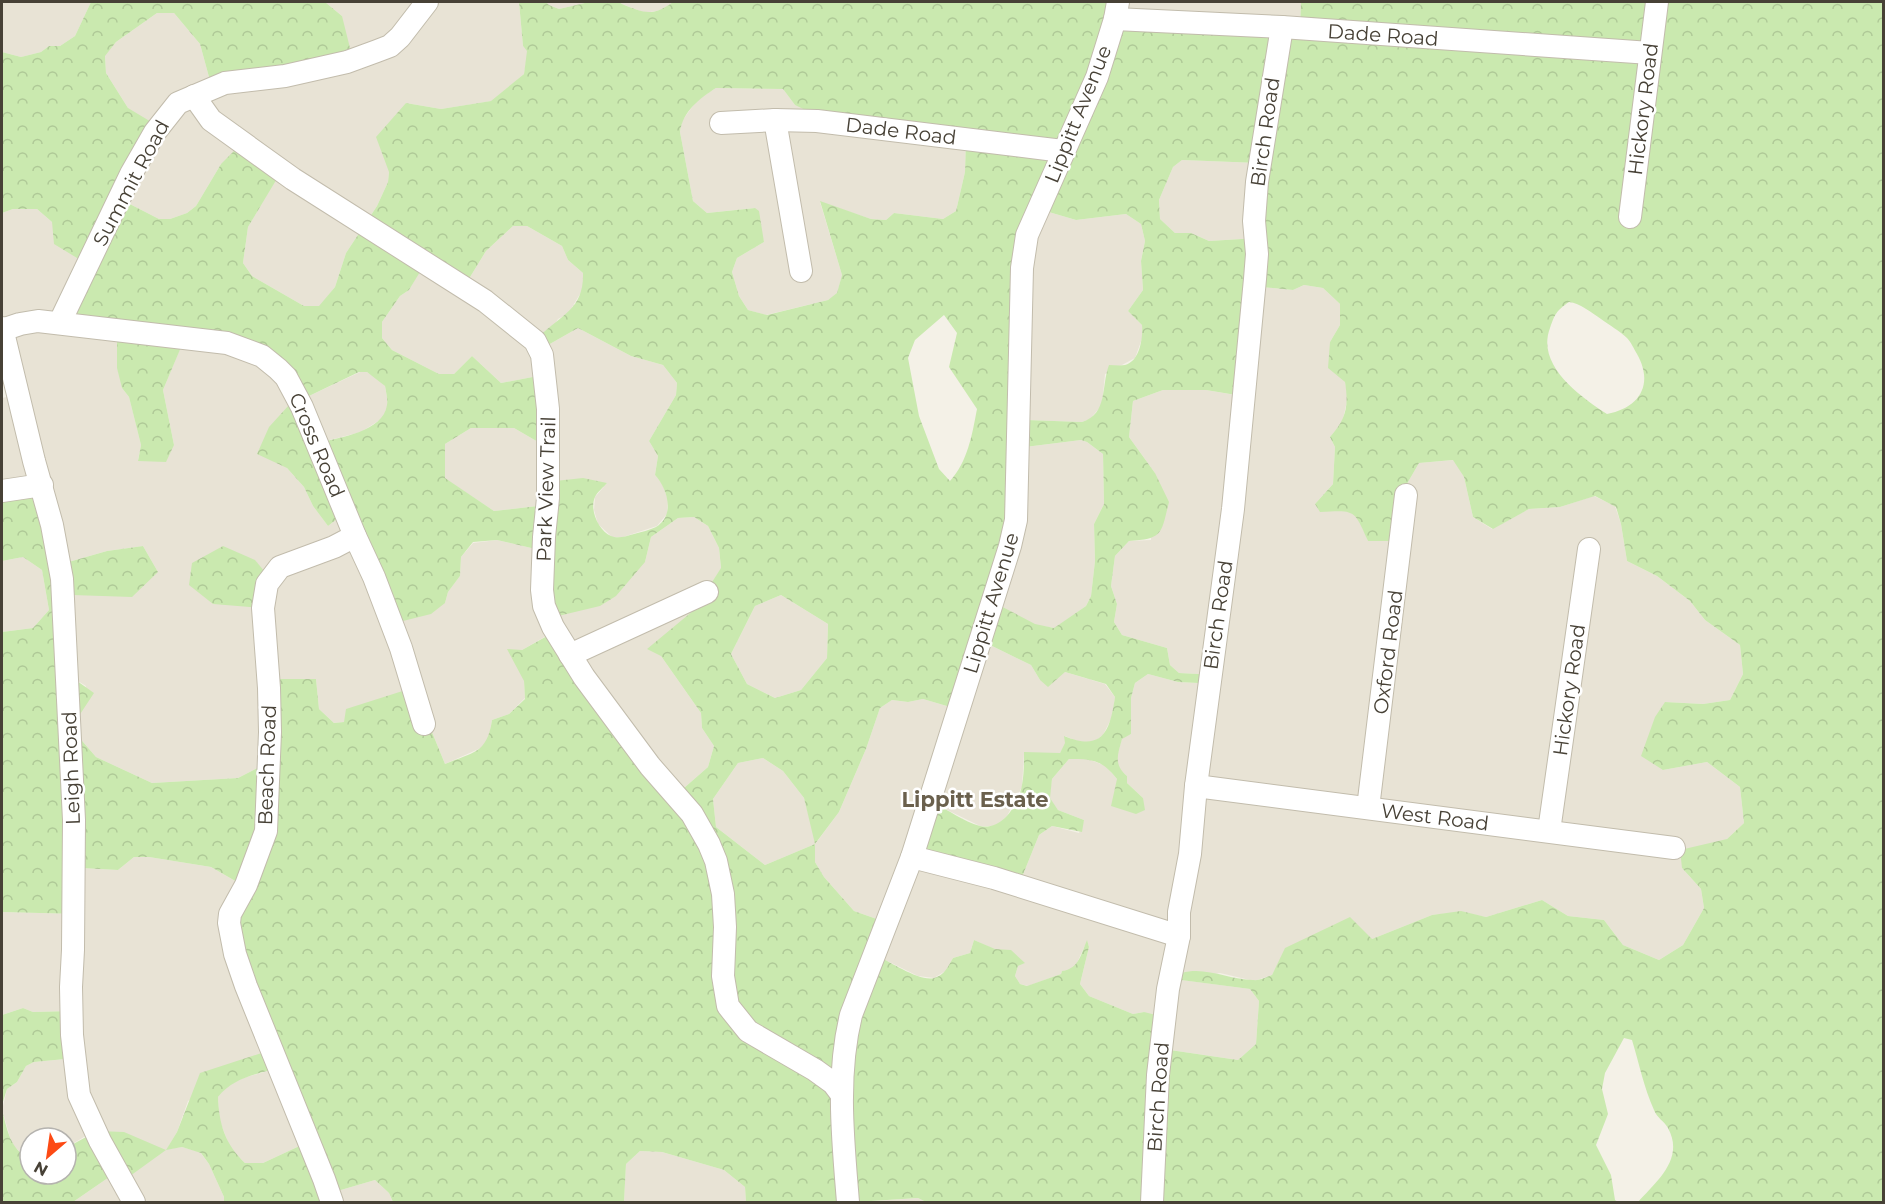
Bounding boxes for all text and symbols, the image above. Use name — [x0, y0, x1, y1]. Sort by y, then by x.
street label: Dade Road — [1327, 19, 1439, 51]
street label: Hickory Road — [1623, 41, 1663, 177]
street label: Lippitt Avenue — [1039, 42, 1117, 186]
street label: Birch Road — [1245, 76, 1285, 188]
street label: Dade Road — [844, 112, 958, 150]
street label: Summit Road — [88, 116, 174, 250]
street label: Cross Road — [284, 389, 350, 501]
street label: Park View Trail — [531, 416, 561, 562]
street label: Lippitt Avenue — [958, 530, 1024, 676]
street label: Birch Road — [1198, 559, 1238, 671]
street label: Oxford Road — [1368, 588, 1408, 716]
street label: Hickory Road — [1548, 622, 1590, 758]
street label: Beach Road — [253, 704, 281, 826]
street label: Leigh Road — [57, 711, 85, 825]
district label: Lippitt Estate — [901, 787, 1049, 812]
street label: West Road — [1380, 798, 1490, 836]
street label: Birch Road — [1142, 1041, 1174, 1153]
north arrow — [18, 1126, 78, 1186]
text: N — [31, 1157, 51, 1180]

